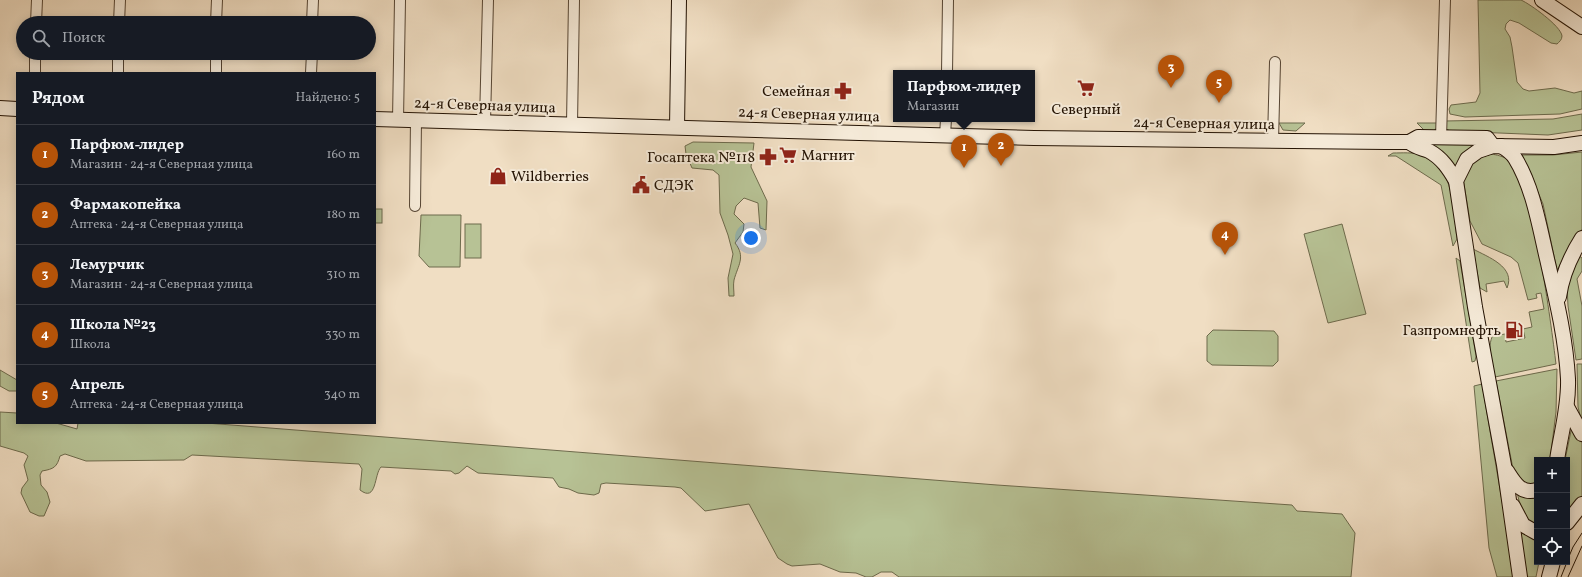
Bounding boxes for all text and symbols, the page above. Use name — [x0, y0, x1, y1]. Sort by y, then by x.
search box — [16, 16, 376, 60]
icon: search — [30, 27, 52, 49]
text: Поиск — [62, 28, 105, 49]
pin: 3 — [1158, 55, 1184, 88]
popup — [893, 70, 1035, 122]
pin: 5 — [1206, 70, 1232, 103]
text: Парфюм-лидер — [907, 77, 1021, 98]
supermarket icon: Северный — [1076, 78, 1096, 98]
pharmacy icon: Семейная — [833, 81, 853, 101]
place label: Семейная — [762, 82, 830, 103]
text: Рядом — [32, 87, 85, 110]
text: Найдено: 5 — [296, 89, 360, 107]
street label: 24-я Северная улица — [414, 94, 556, 119]
text: Магазин — [907, 98, 959, 116]
place label: Северный — [1051, 100, 1121, 121]
street label: 24-я Северная улица — [738, 103, 880, 128]
street label: 24-я Северная улица — [1133, 113, 1275, 136]
pin: 2 — [988, 133, 1014, 166]
text: Парфюм-лидер — [70, 135, 184, 156]
pin: 1 — [951, 135, 977, 168]
supermarket icon: Магнит — [778, 145, 798, 165]
text: 1 — [42, 146, 48, 164]
text: 160 m — [326, 146, 360, 164]
place label: Магнит — [801, 146, 855, 167]
pharmacy icon: Госаптека №118 — [758, 147, 778, 167]
place label: Госаптека №118 — [647, 148, 755, 169]
text: Магазин · 24-я Северная улица — [70, 156, 253, 174]
shop icon: Wildberries — [488, 166, 508, 186]
place label: Wildberries — [511, 167, 589, 188]
public building icon: СДЭК — [631, 175, 651, 195]
place label: СДЭК — [654, 176, 694, 197]
text: Фармакопейка — [70, 195, 181, 216]
text: 2 — [42, 206, 48, 224]
text: 180 m — [326, 206, 360, 224]
text: Аптека · 24-я Северная улица — [70, 216, 244, 234]
pin: 4 — [1212, 222, 1238, 255]
your location — [741, 228, 761, 248]
text: Лемурчик — [70, 255, 144, 276]
text: 3 — [42, 266, 48, 284]
text: 310 m — [326, 266, 360, 284]
text: Магазин · 24-я Северная улица — [70, 276, 253, 294]
text: Школа №23 — [70, 315, 156, 336]
fuel station icon: Газпромнефть — [1504, 320, 1524, 340]
place label: Газпромнефть — [1402, 321, 1501, 342]
text: 4 — [41, 326, 49, 344]
text: 330 m — [325, 326, 360, 344]
text: Школа — [70, 336, 110, 354]
text: Апрель — [70, 375, 125, 396]
text: 5 — [42, 386, 48, 404]
text: 340 m — [324, 386, 360, 404]
text: Аптека · 24-я Северная улица — [70, 396, 244, 414]
map controls — [1534, 457, 1570, 565]
button: + — [1534, 457, 1570, 493]
button: − — [1534, 493, 1570, 529]
button: locate — [1534, 529, 1570, 565]

